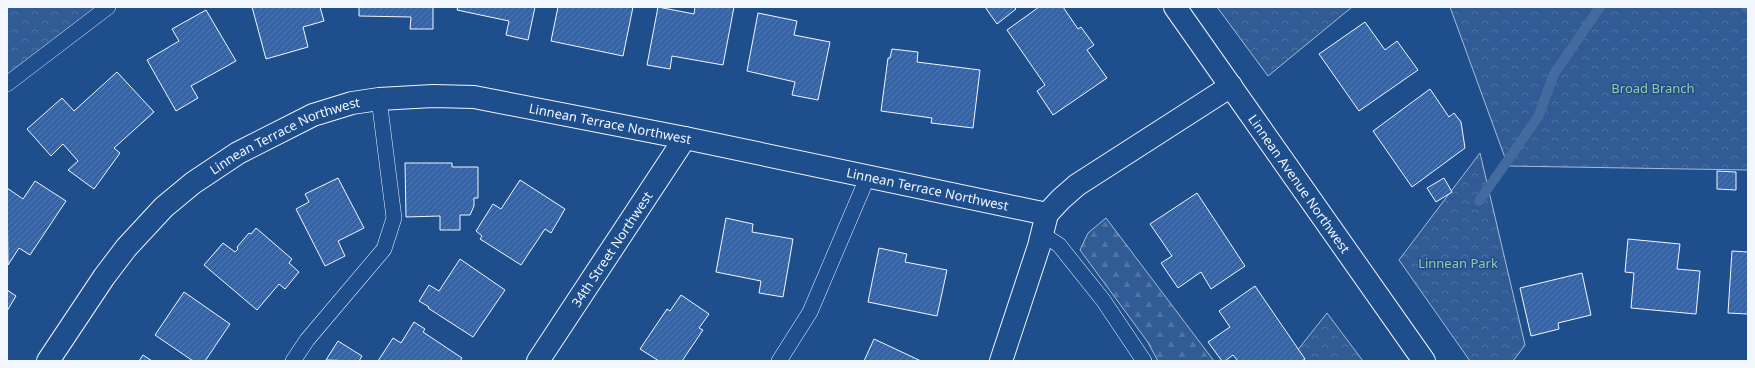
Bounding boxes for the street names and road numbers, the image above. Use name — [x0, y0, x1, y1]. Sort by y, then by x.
street label: Linnean Terrace Northwest — [206, 93, 361, 179]
street label: Linnean Terrace Northwest — [527, 99, 693, 148]
street label: Linnean Avenue Northwest — [1244, 111, 1355, 257]
street label: Linnean Terrace Northwest — [845, 163, 1010, 215]
street label: 34th Street Northwest — [567, 188, 657, 310]

